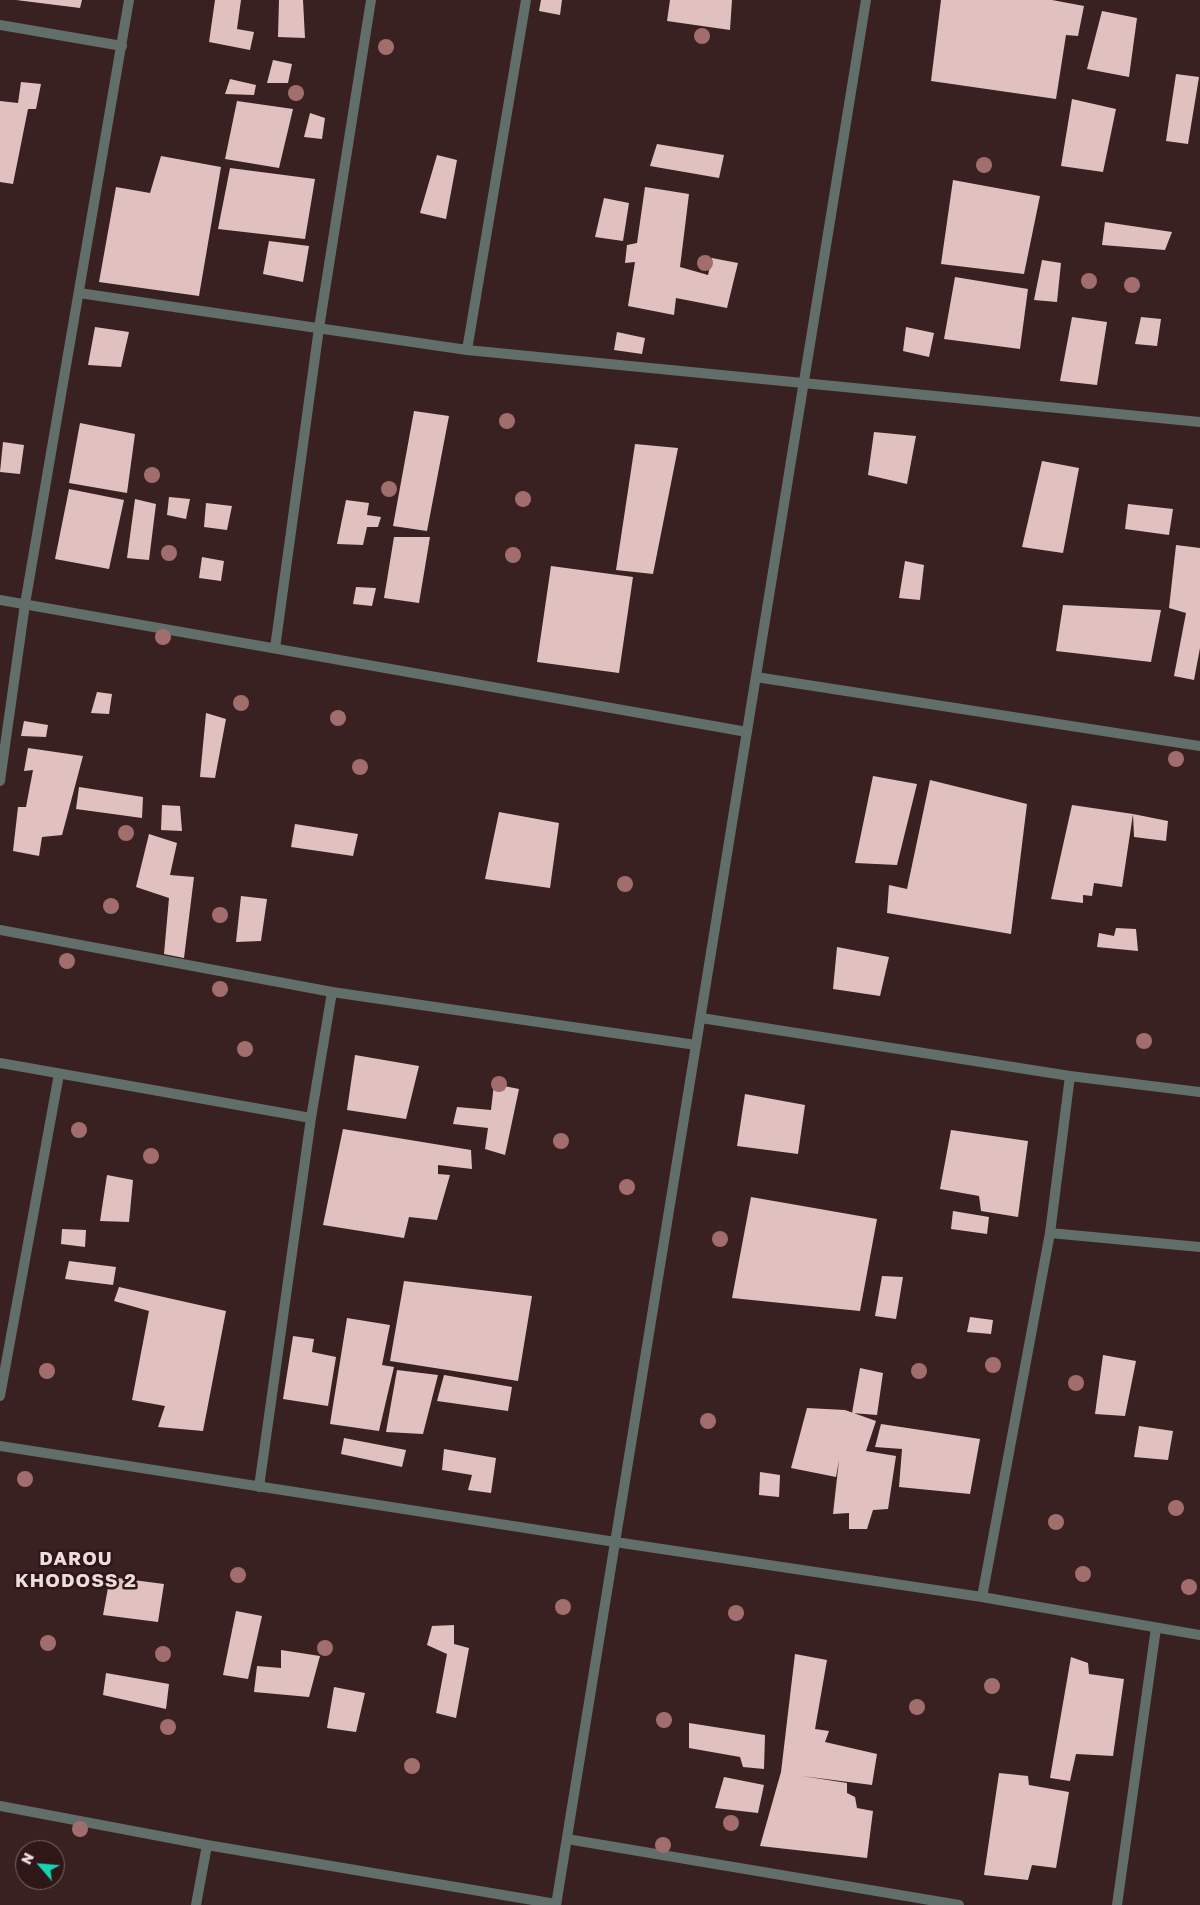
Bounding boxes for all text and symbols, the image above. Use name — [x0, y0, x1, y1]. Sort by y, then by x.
district label: DAROU KHODOSS 2 — [14, 1548, 138, 1592]
north arrow — [15, 1840, 65, 1890]
text: N — [17, 1850, 37, 1867]

